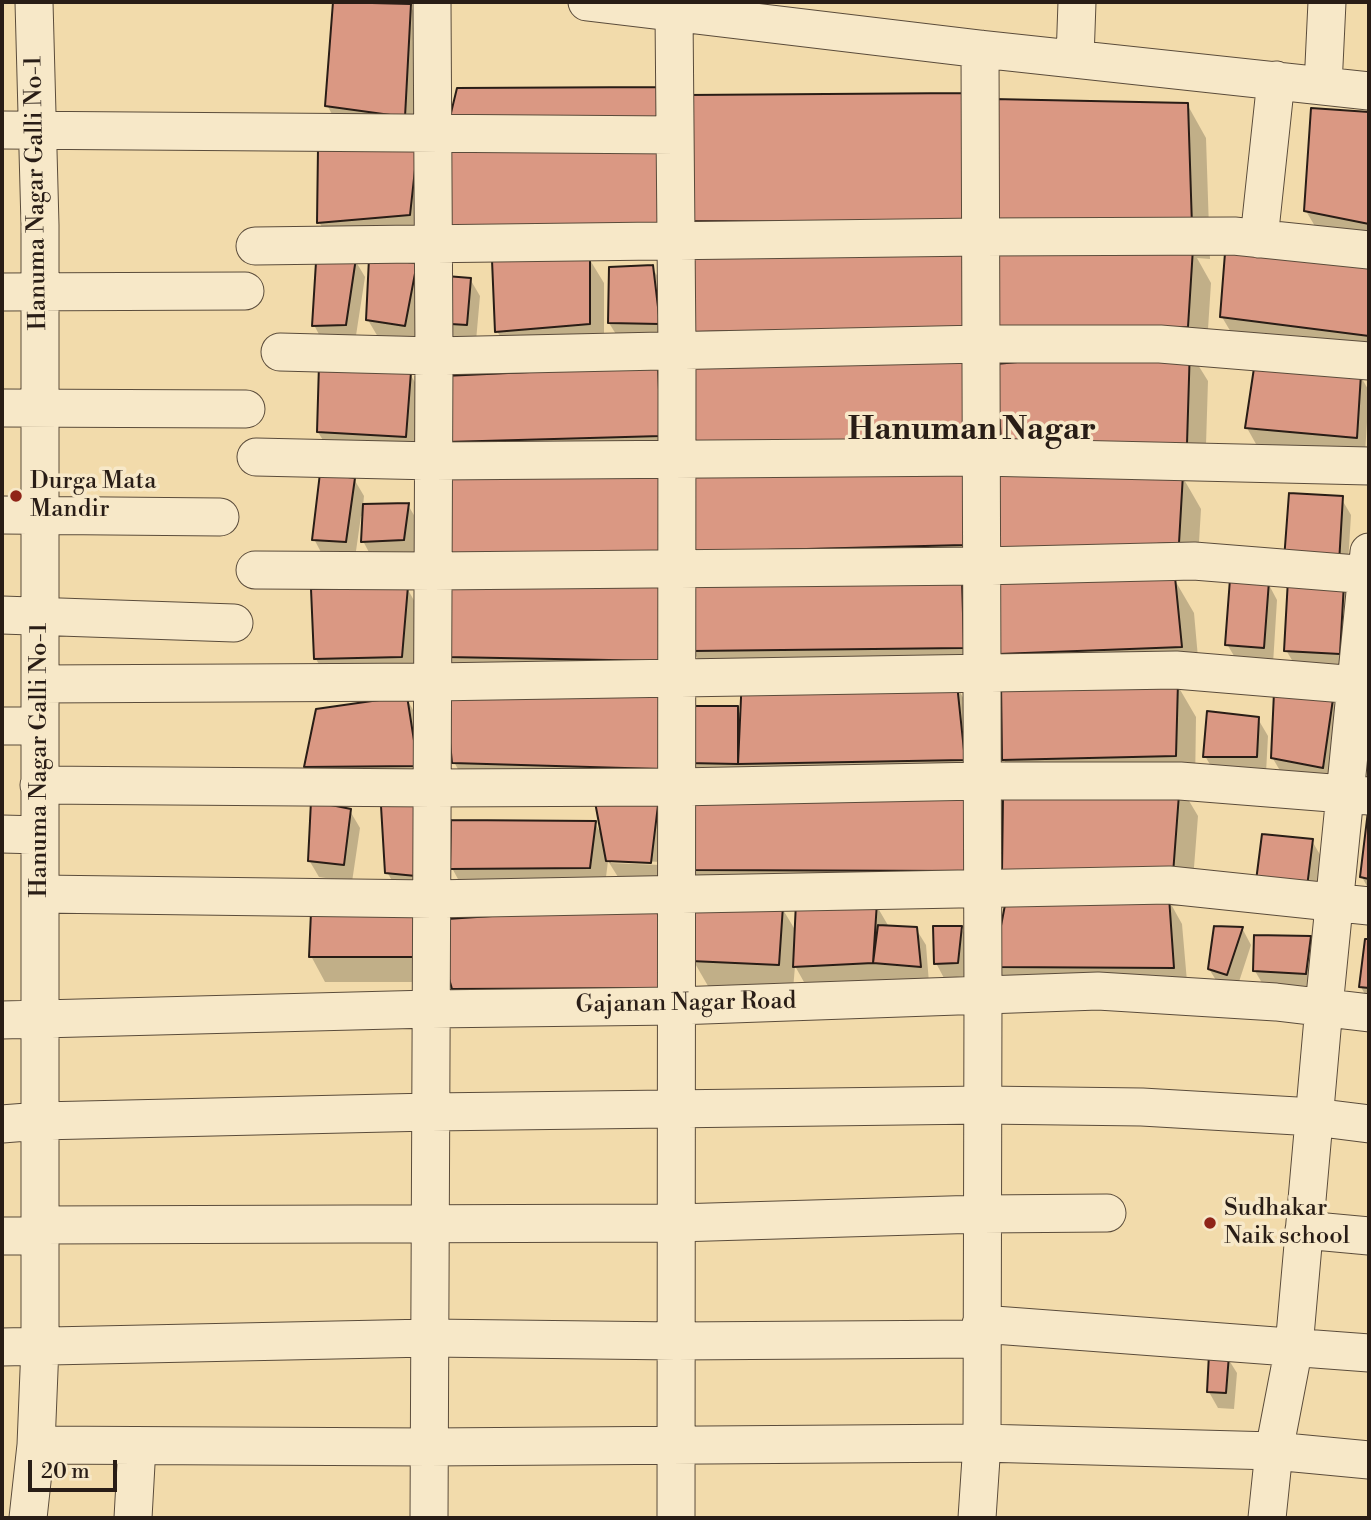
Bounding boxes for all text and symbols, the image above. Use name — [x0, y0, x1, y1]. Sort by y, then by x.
street label: Hanuma Nagar Galli No-1 — [20, 55, 54, 331]
district label: Hanuman Nagar — [848, 412, 1096, 450]
place label: Durga Mata Mandir — [30, 468, 156, 524]
marker: Durga Mata Mandir — [8, 488, 24, 504]
street label: Hanuma Nagar Galli No-1 — [26, 623, 54, 897]
street label: Gajanan Nagar Road — [575, 988, 797, 1020]
place label: Sudhakar Naik school — [1224, 1195, 1350, 1251]
marker: Sudhakar Naik school — [1202, 1215, 1218, 1231]
scale bar — [32, 1446, 121, 1490]
text: 20 m — [41, 1459, 90, 1485]

